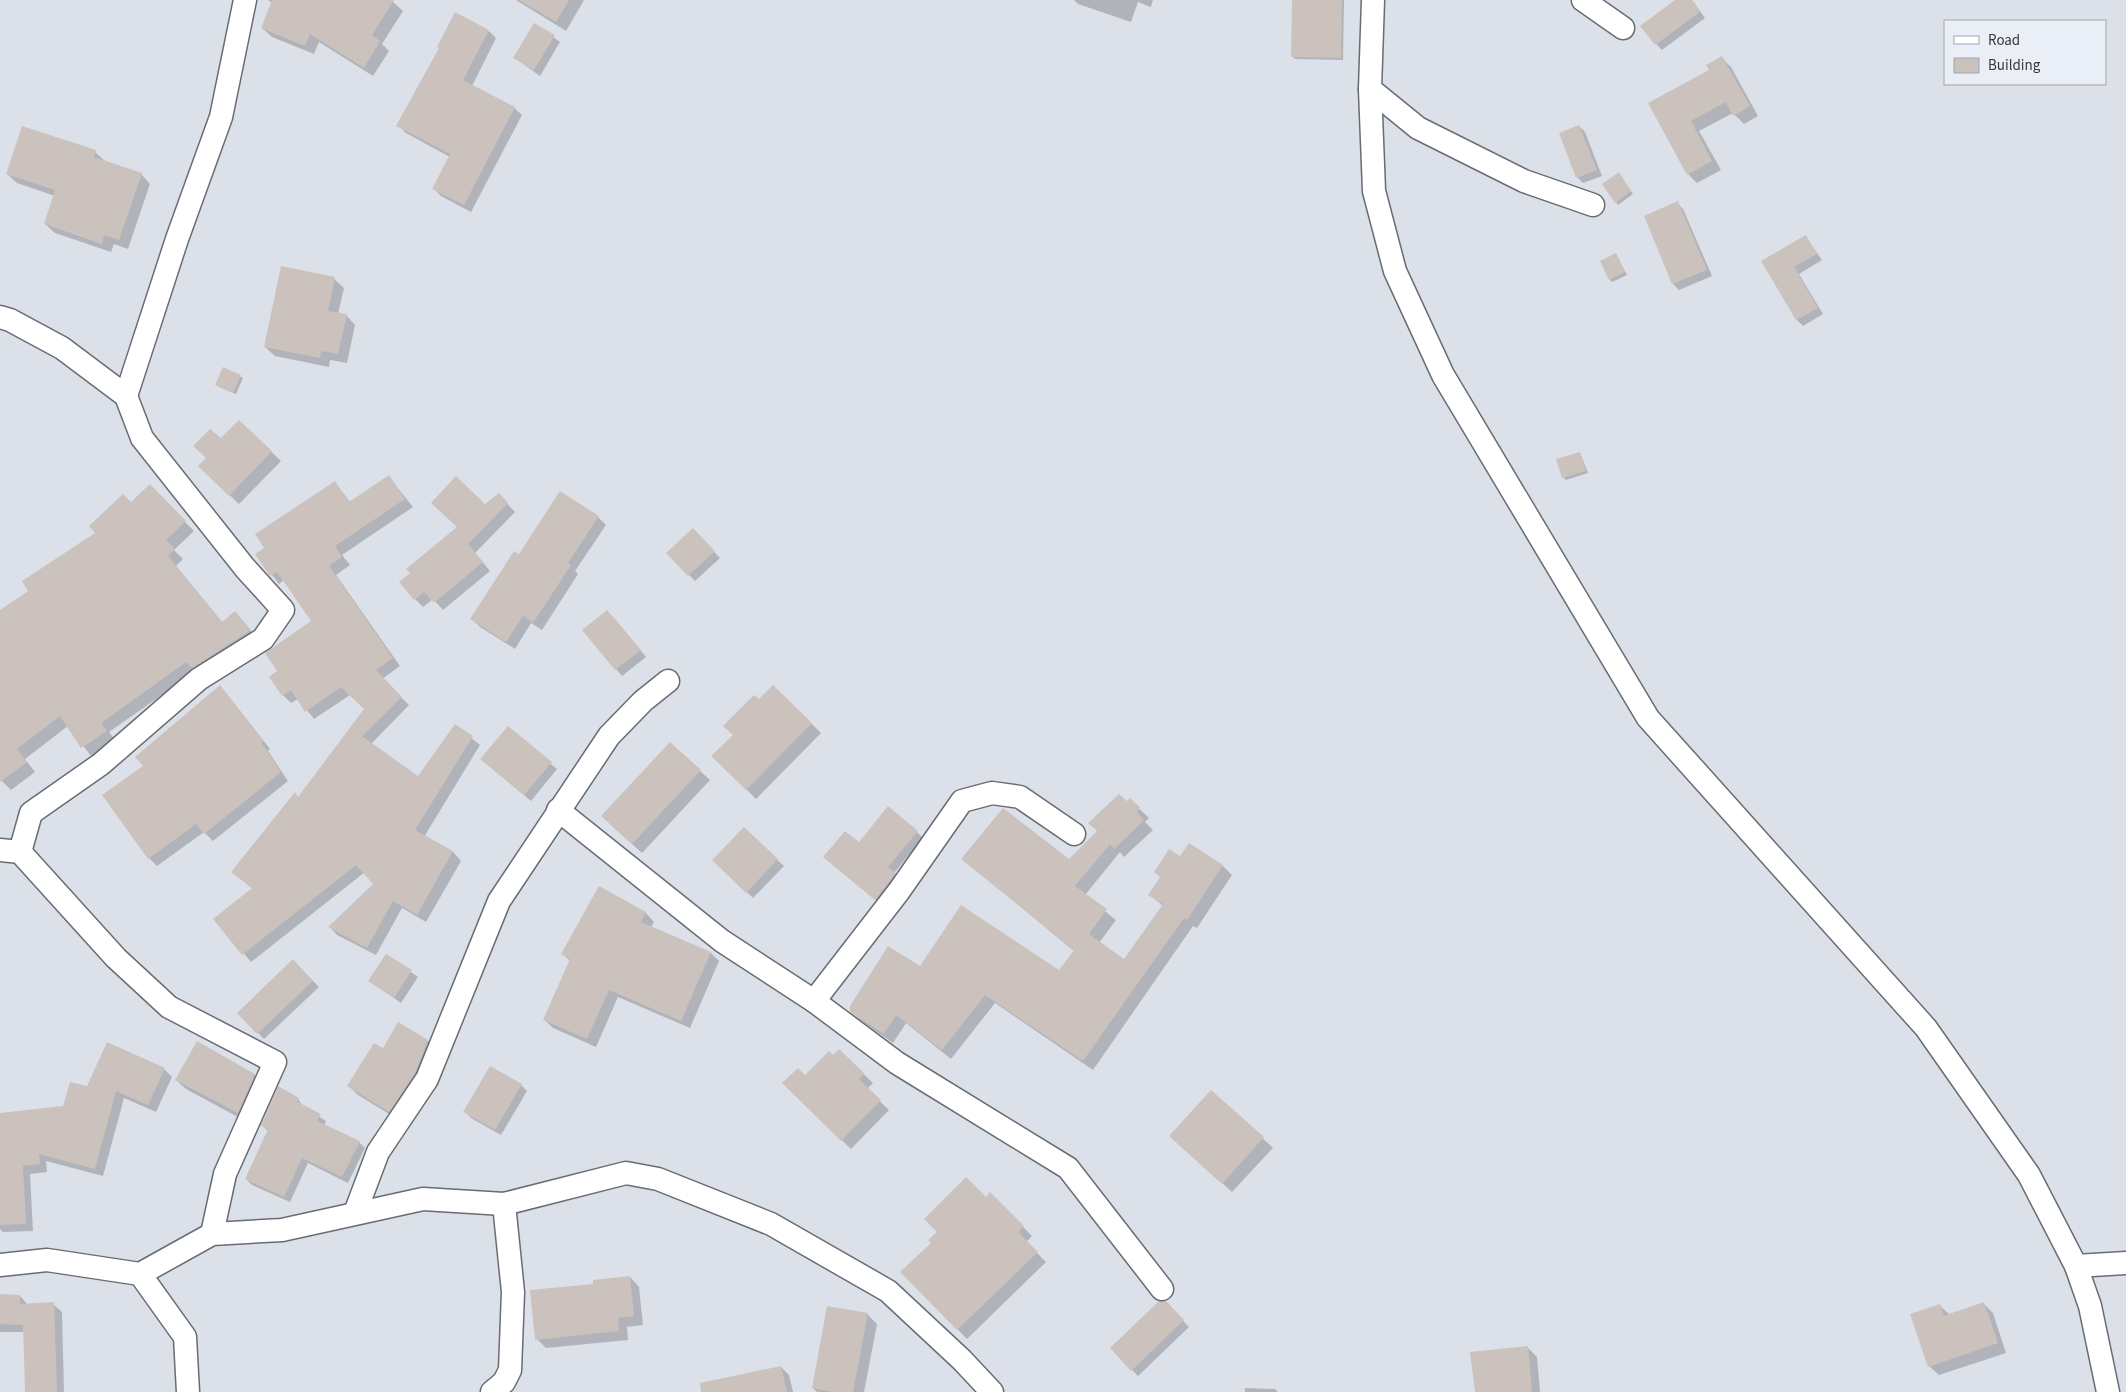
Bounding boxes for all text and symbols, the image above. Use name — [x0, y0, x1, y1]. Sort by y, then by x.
legend — [1944, 20, 2106, 85]
text: Road — [1988, 30, 2020, 51]
text: Building — [1988, 55, 2041, 76]

